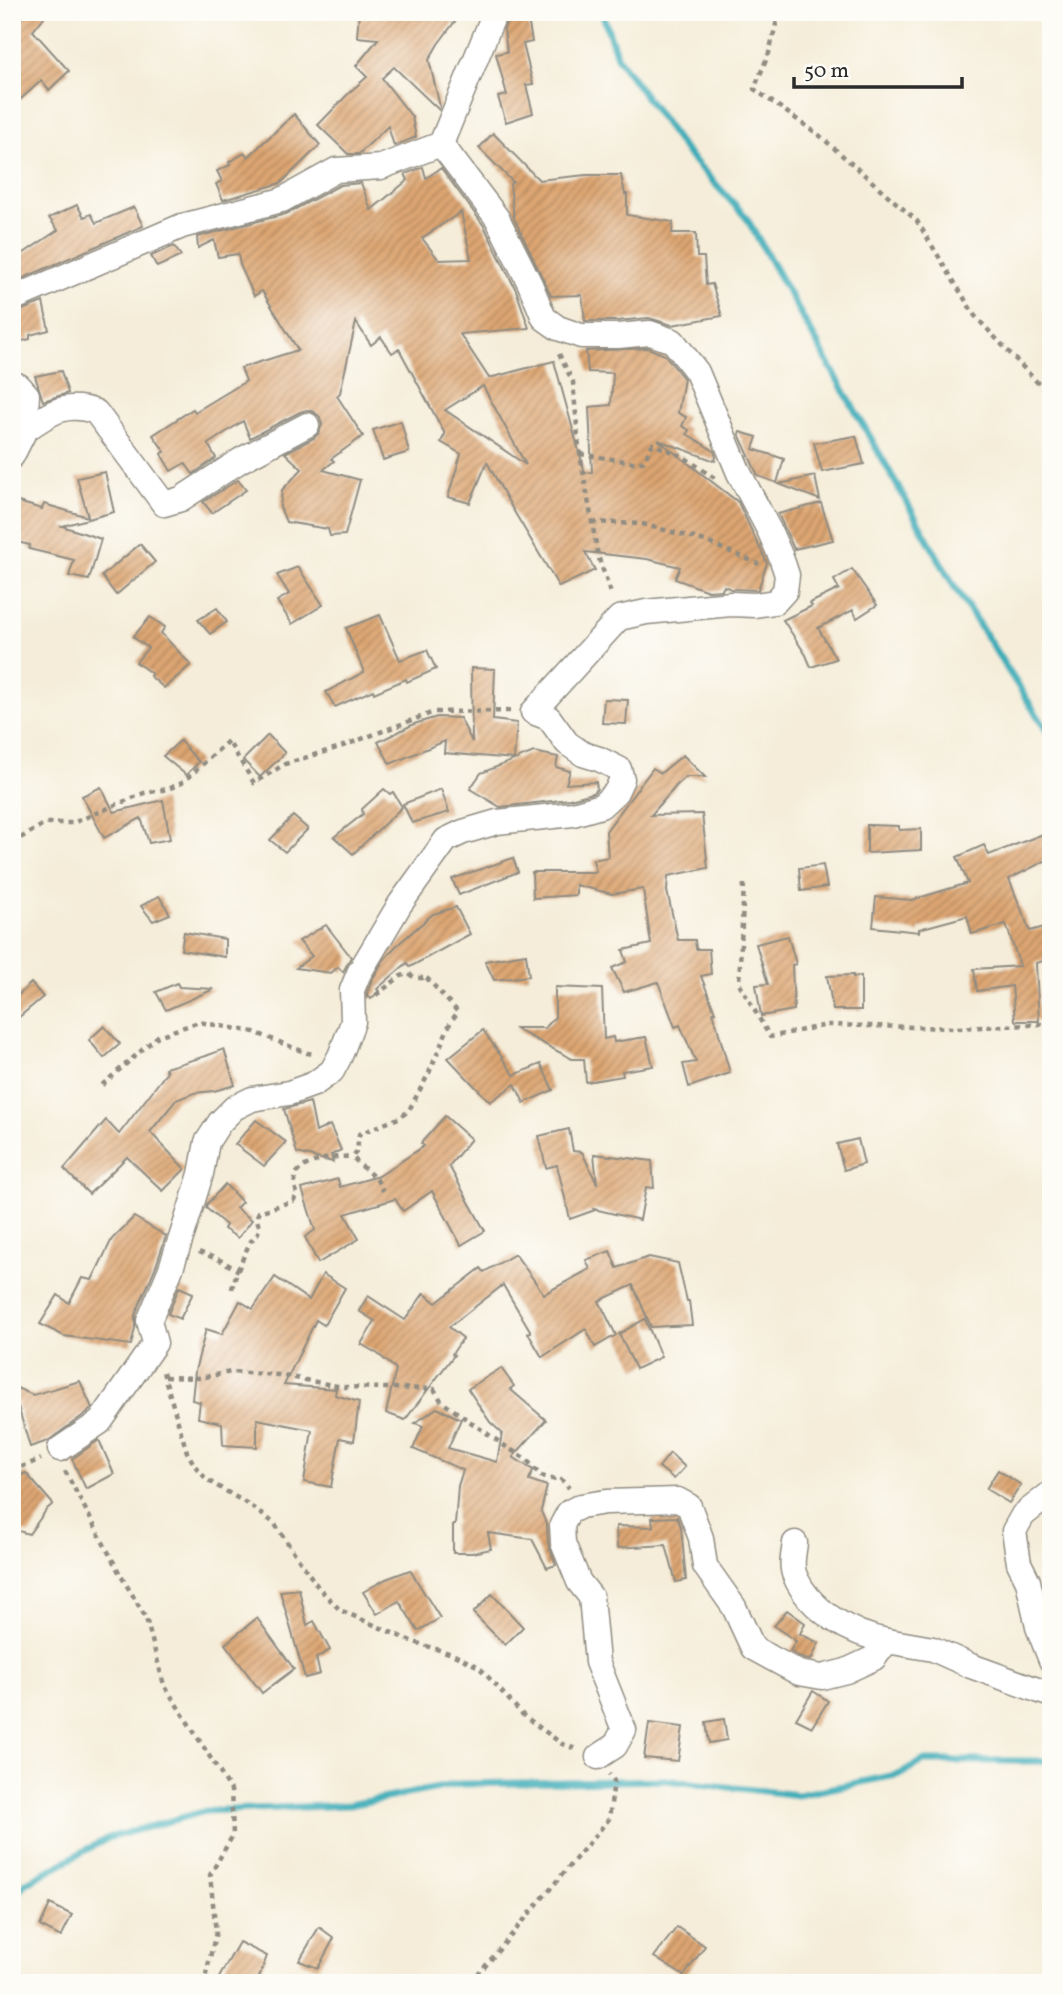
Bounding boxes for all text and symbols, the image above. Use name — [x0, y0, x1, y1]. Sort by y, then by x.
scale bar — [794, 46, 962, 90]
text: 50 m — [804, 57, 849, 86]

